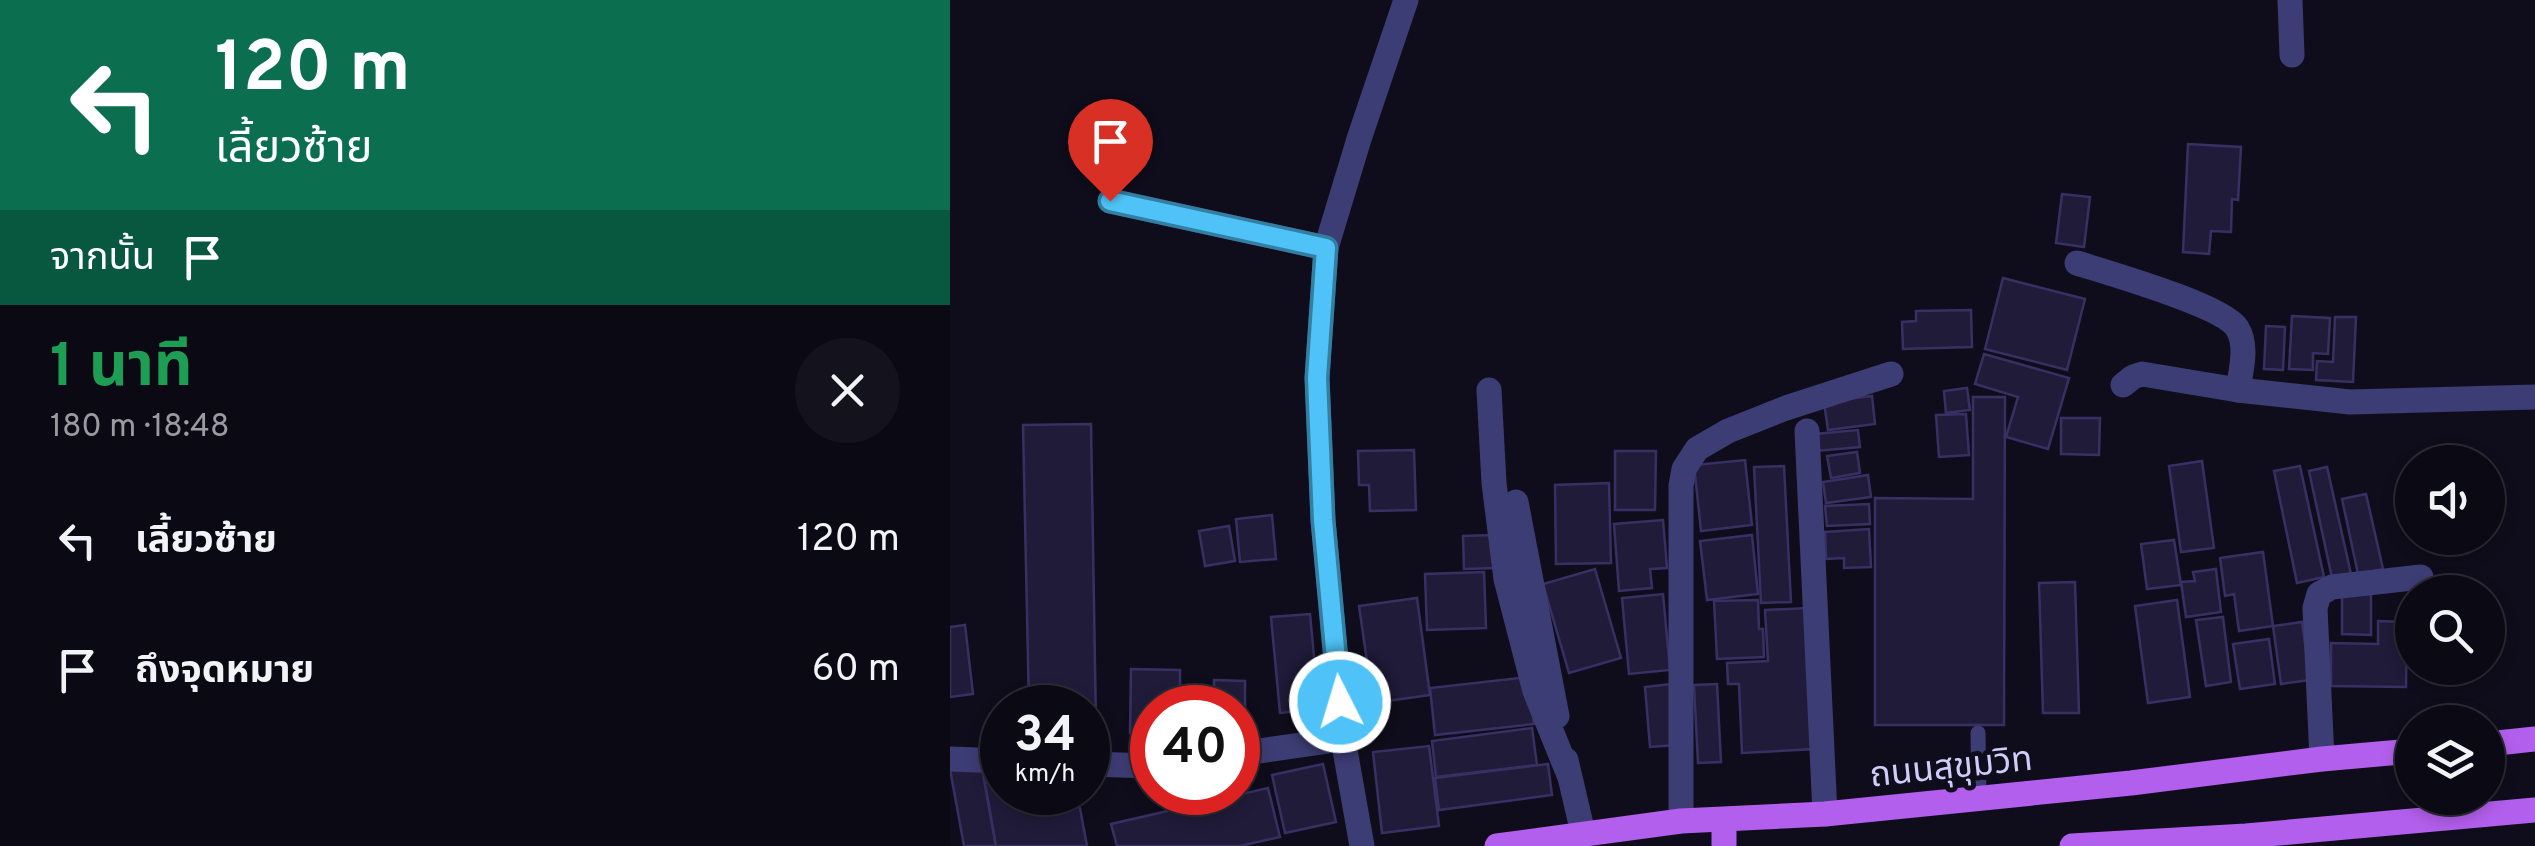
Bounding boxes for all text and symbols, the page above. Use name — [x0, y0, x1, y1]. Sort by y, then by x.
text: 120 m — [215, 27, 411, 116]
icon: left — [50, 40, 180, 170]
pin — [1068, 99, 1153, 202]
icon: arrive — [1083, 114, 1138, 169]
text: เลี้ยวซ้าย — [215, 122, 372, 179]
icon: arrive — [175, 230, 230, 285]
text: จากนั้น — [50, 235, 155, 284]
text: 1 นาที — [50, 332, 193, 408]
button: close — [795, 338, 900, 443]
text: 180 m · 18:48 — [50, 408, 230, 448]
map controls — [2395, 445, 2505, 815]
button: sound — [2395, 445, 2505, 555]
icon: left — [50, 513, 105, 568]
text: 120 m — [797, 516, 900, 565]
text: เลี้ยวซ้าย — [135, 518, 277, 567]
button: search — [2395, 575, 2505, 685]
icon: arrive — [50, 643, 105, 698]
text: 60 m — [812, 646, 900, 695]
text: ถึงจุดหมาย — [135, 648, 314, 697]
position arrow — [1288, 650, 1392, 754]
speed limit sign: 40 — [1130, 685, 1260, 815]
button: layers — [2395, 705, 2505, 815]
text: 34 — [1014, 706, 1076, 769]
street label: ถนนสุขุมวิท — [1868, 739, 2035, 799]
text: km/h — [1015, 759, 1075, 791]

